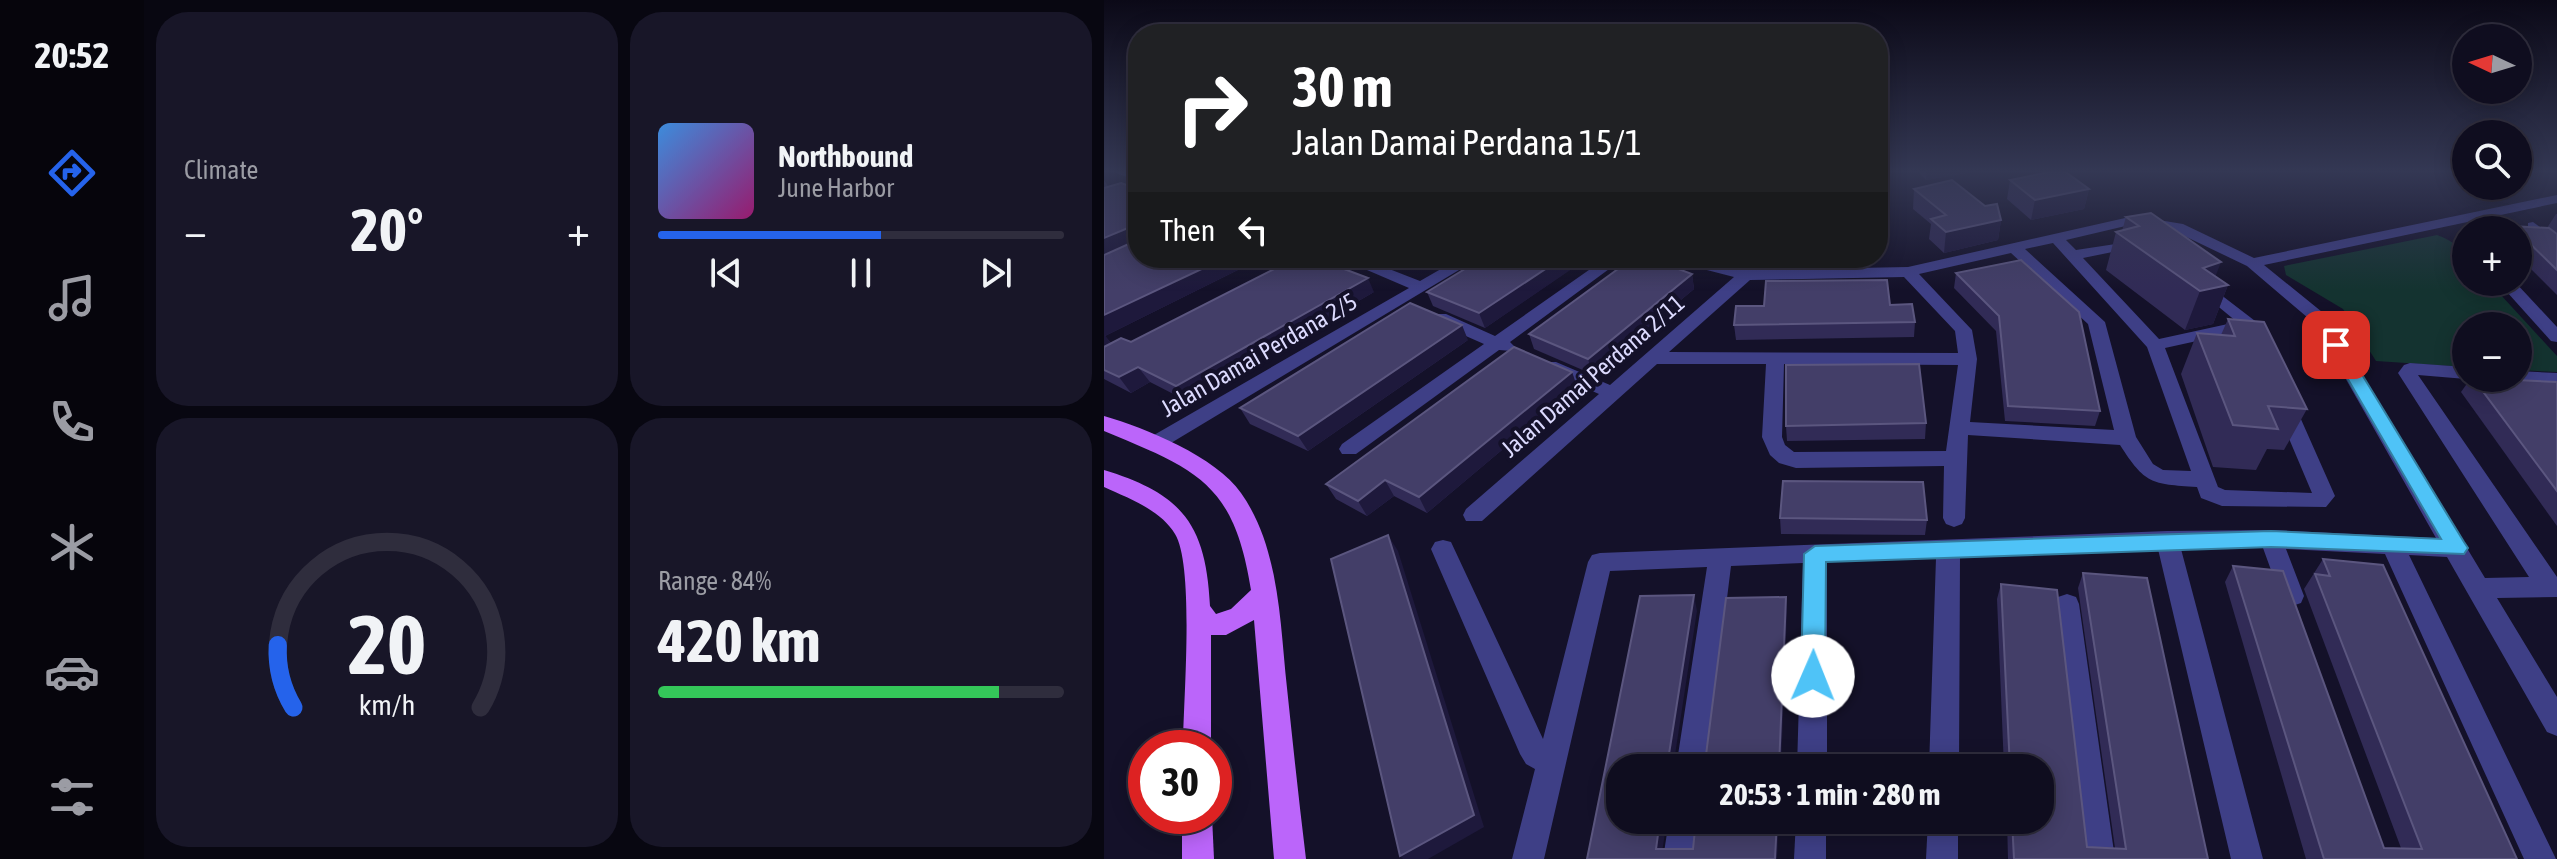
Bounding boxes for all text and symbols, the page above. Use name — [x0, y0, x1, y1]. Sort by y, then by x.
north arrow — [2452, 24, 2532, 104]
map controls — [2452, 24, 2532, 392]
text: 20:52 — [35, 34, 109, 76]
text: 30 m — [1292, 55, 1393, 119]
icon: right — [1160, 56, 1264, 160]
button: search — [2452, 120, 2532, 200]
text: Jalan Damai Perdana 15/1 — [1292, 121, 1642, 163]
text: Northbound — [778, 139, 913, 173]
icon: directions — [44, 145, 100, 201]
text: Climate — [184, 155, 258, 185]
text: June Harbor — [778, 173, 894, 203]
text: 20° — [351, 195, 423, 264]
text: − — [184, 205, 207, 255]
text: + — [567, 205, 590, 255]
icon: left — [1231, 208, 1275, 252]
text: Then — [1160, 213, 1215, 247]
button: + — [2452, 216, 2532, 296]
icon: previous — [704, 251, 748, 295]
icon: pause — [839, 251, 883, 295]
icon: next — [974, 251, 1018, 295]
icon: music — [44, 270, 100, 326]
street label: Jalan Damai Perdana 2/5 — [1156, 287, 1362, 422]
street label: Jalan Damai Perdana 2/11 — [1496, 289, 1690, 462]
pin — [2302, 311, 2370, 379]
button: − — [2452, 312, 2532, 392]
icon: arrive — [2314, 323, 2358, 367]
icon: phone — [44, 394, 100, 450]
icon: climate — [44, 519, 100, 575]
text: Range · 84% — [658, 566, 771, 596]
text: 20 — [348, 596, 426, 692]
text: 420 km — [658, 606, 820, 675]
position arrow — [1771, 634, 1855, 718]
icon: car — [44, 644, 100, 700]
text: km/h — [359, 688, 415, 721]
speed limit sign: 30 — [1128, 730, 1232, 834]
icon: filters — [44, 769, 100, 825]
text: 20:53 · 1 min · 280 m — [1720, 777, 1940, 811]

